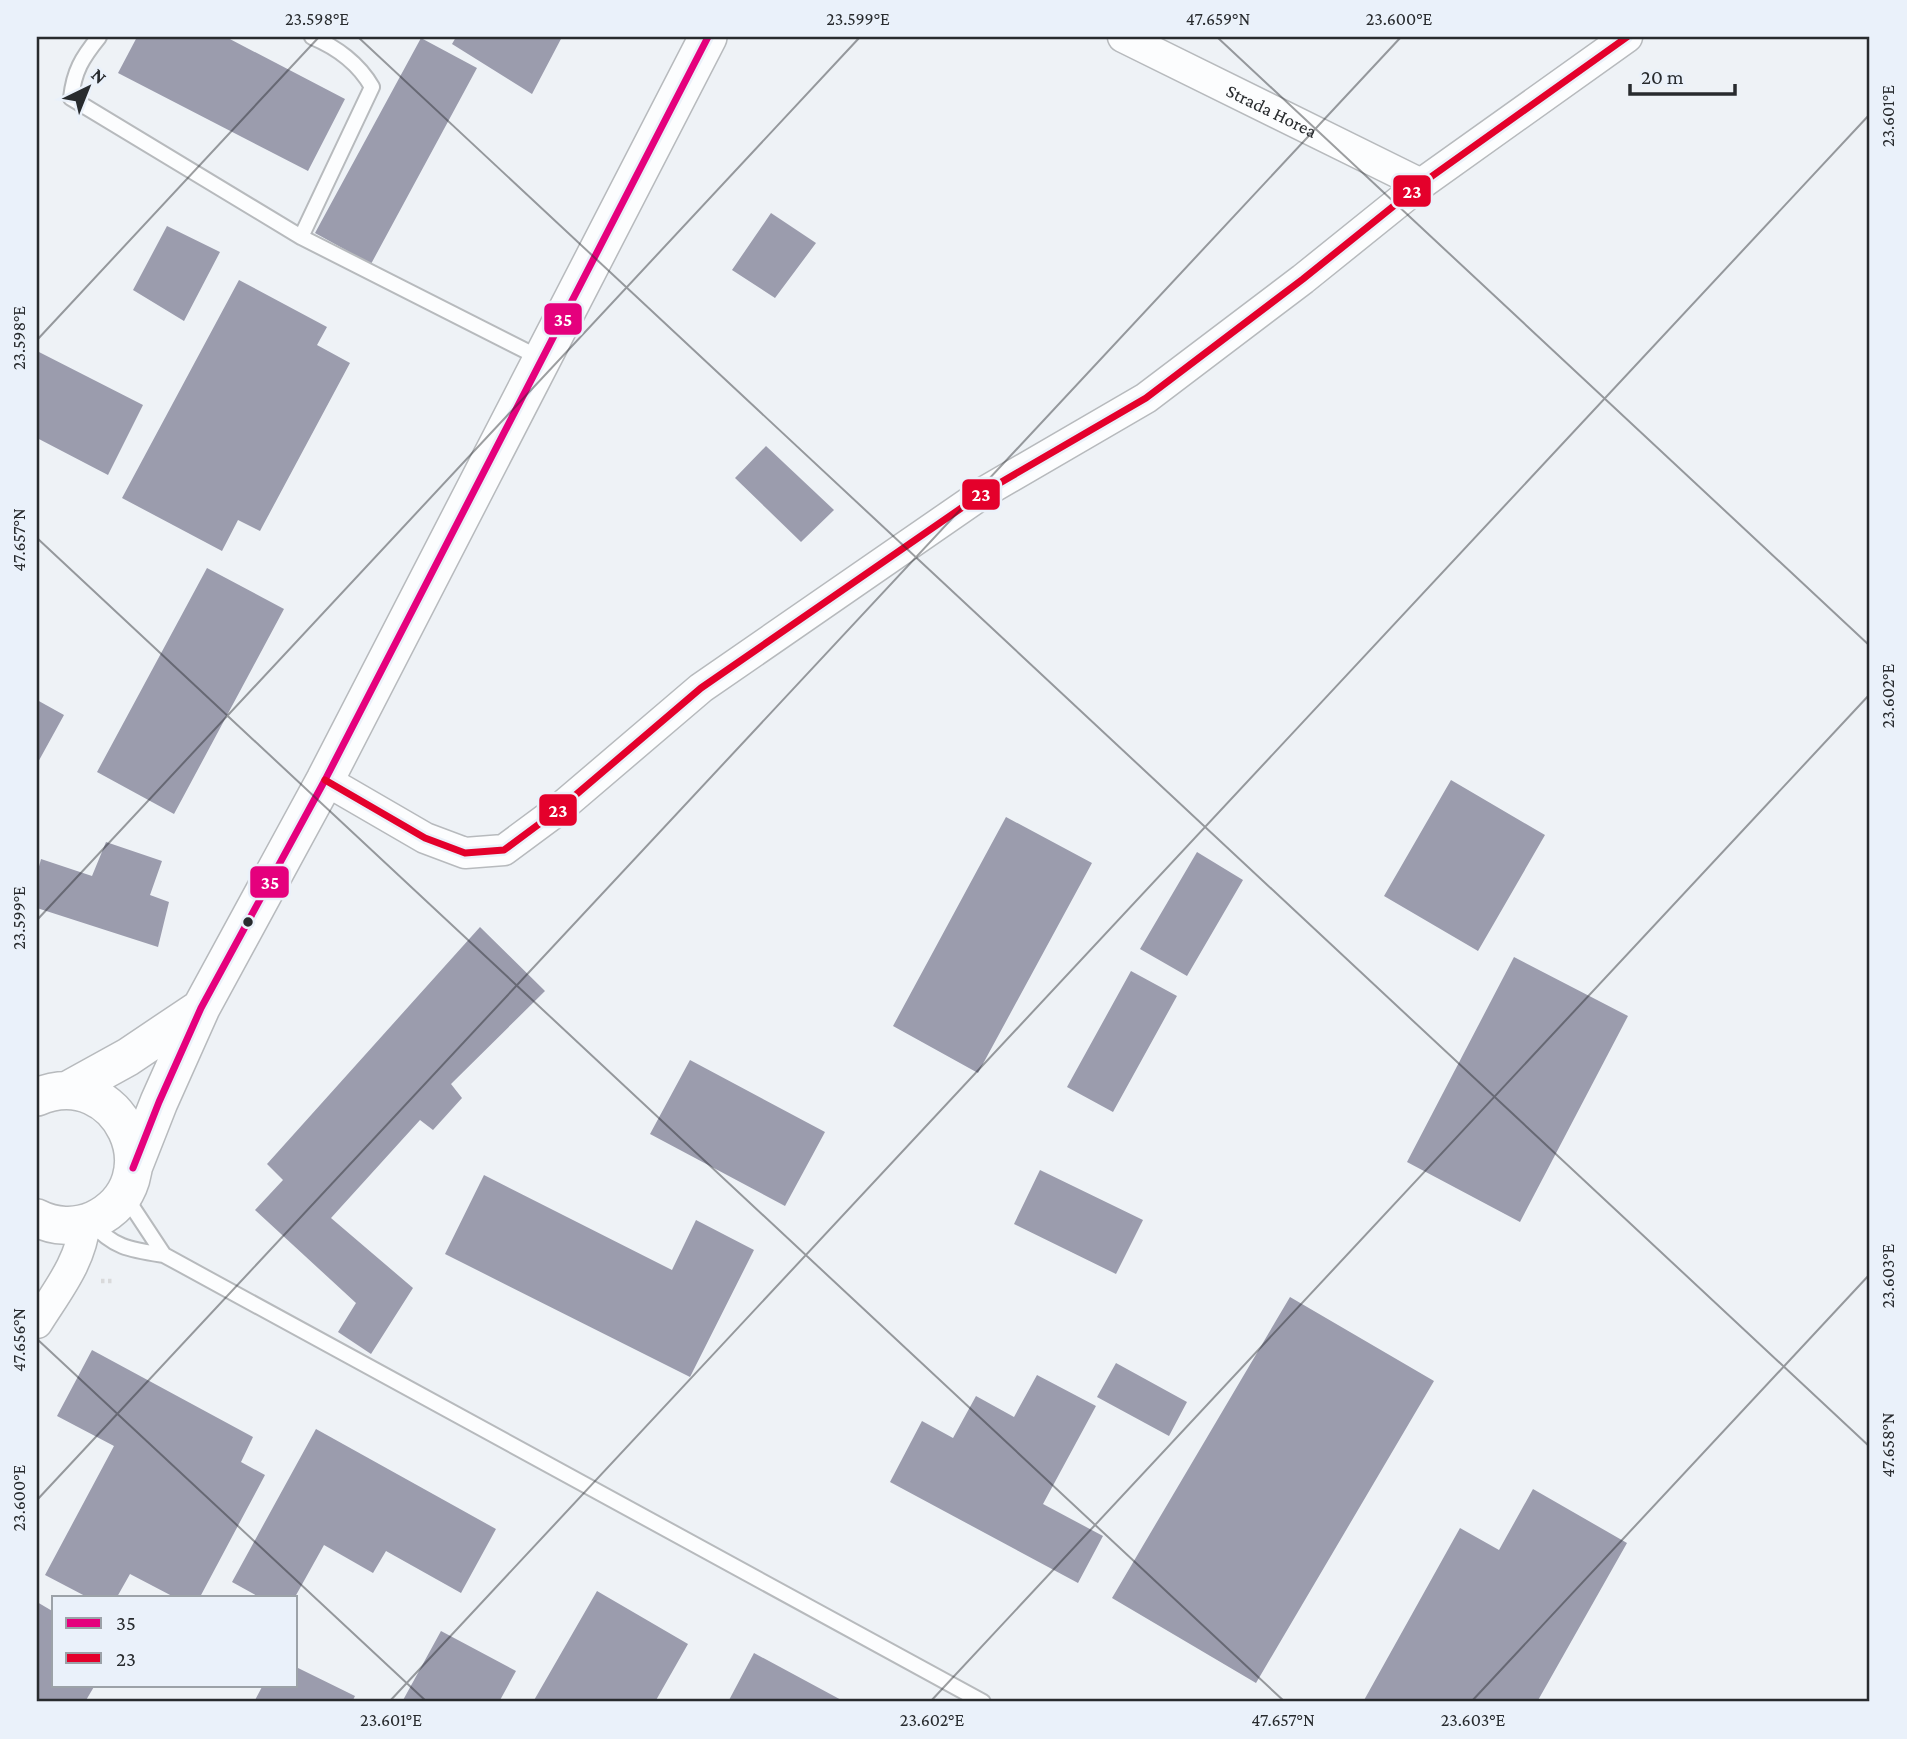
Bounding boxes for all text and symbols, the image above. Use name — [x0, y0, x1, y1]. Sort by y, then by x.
text: 23.598°E — [285, 9, 349, 29]
text: 23.599°E — [826, 9, 890, 29]
text: 47.659°N — [1186, 9, 1250, 29]
text: 23.600°E — [1366, 9, 1432, 29]
north arrow — [52, 52, 122, 122]
scale bar — [1630, 52, 1736, 96]
text: N — [87, 64, 111, 88]
text: 20 m — [1641, 65, 1684, 89]
street label: Strada Horea — [1223, 79, 1321, 142]
text: 23.601°E — [1878, 85, 1898, 147]
line badge: 23 — [1392, 174, 1432, 208]
text: 23 — [1403, 181, 1421, 202]
line badge: 35 — [543, 302, 583, 336]
text: 23.598°E — [9, 306, 29, 370]
text: 35 — [554, 309, 572, 330]
line badge: 23 — [961, 478, 1001, 511]
text: 23 — [972, 484, 990, 505]
text: 47.657°N — [9, 508, 29, 572]
text: 23.602°E — [1878, 664, 1898, 728]
line badge: 23 — [538, 793, 578, 827]
text: 23 — [549, 800, 567, 821]
line badge: 35 — [249, 865, 290, 899]
text: 35 — [261, 872, 279, 893]
text: 23.599°E — [9, 886, 29, 950]
unlabelled marker — [241, 915, 255, 929]
text: 23.603°E — [1878, 1244, 1898, 1308]
text: 47.656°N — [9, 1308, 29, 1372]
text: 47.658°N — [1878, 1412, 1898, 1478]
text: 23.600°E — [9, 1465, 29, 1531]
legend — [52, 1596, 298, 1686]
text: 35 — [116, 1611, 136, 1635]
text: 23 — [116, 1647, 136, 1671]
text: 23.601°E — [360, 1710, 422, 1730]
text: 23.602°E — [900, 1710, 964, 1730]
text: 47.657°N — [1251, 1710, 1315, 1730]
text: 23.603°E — [1441, 1710, 1505, 1730]

